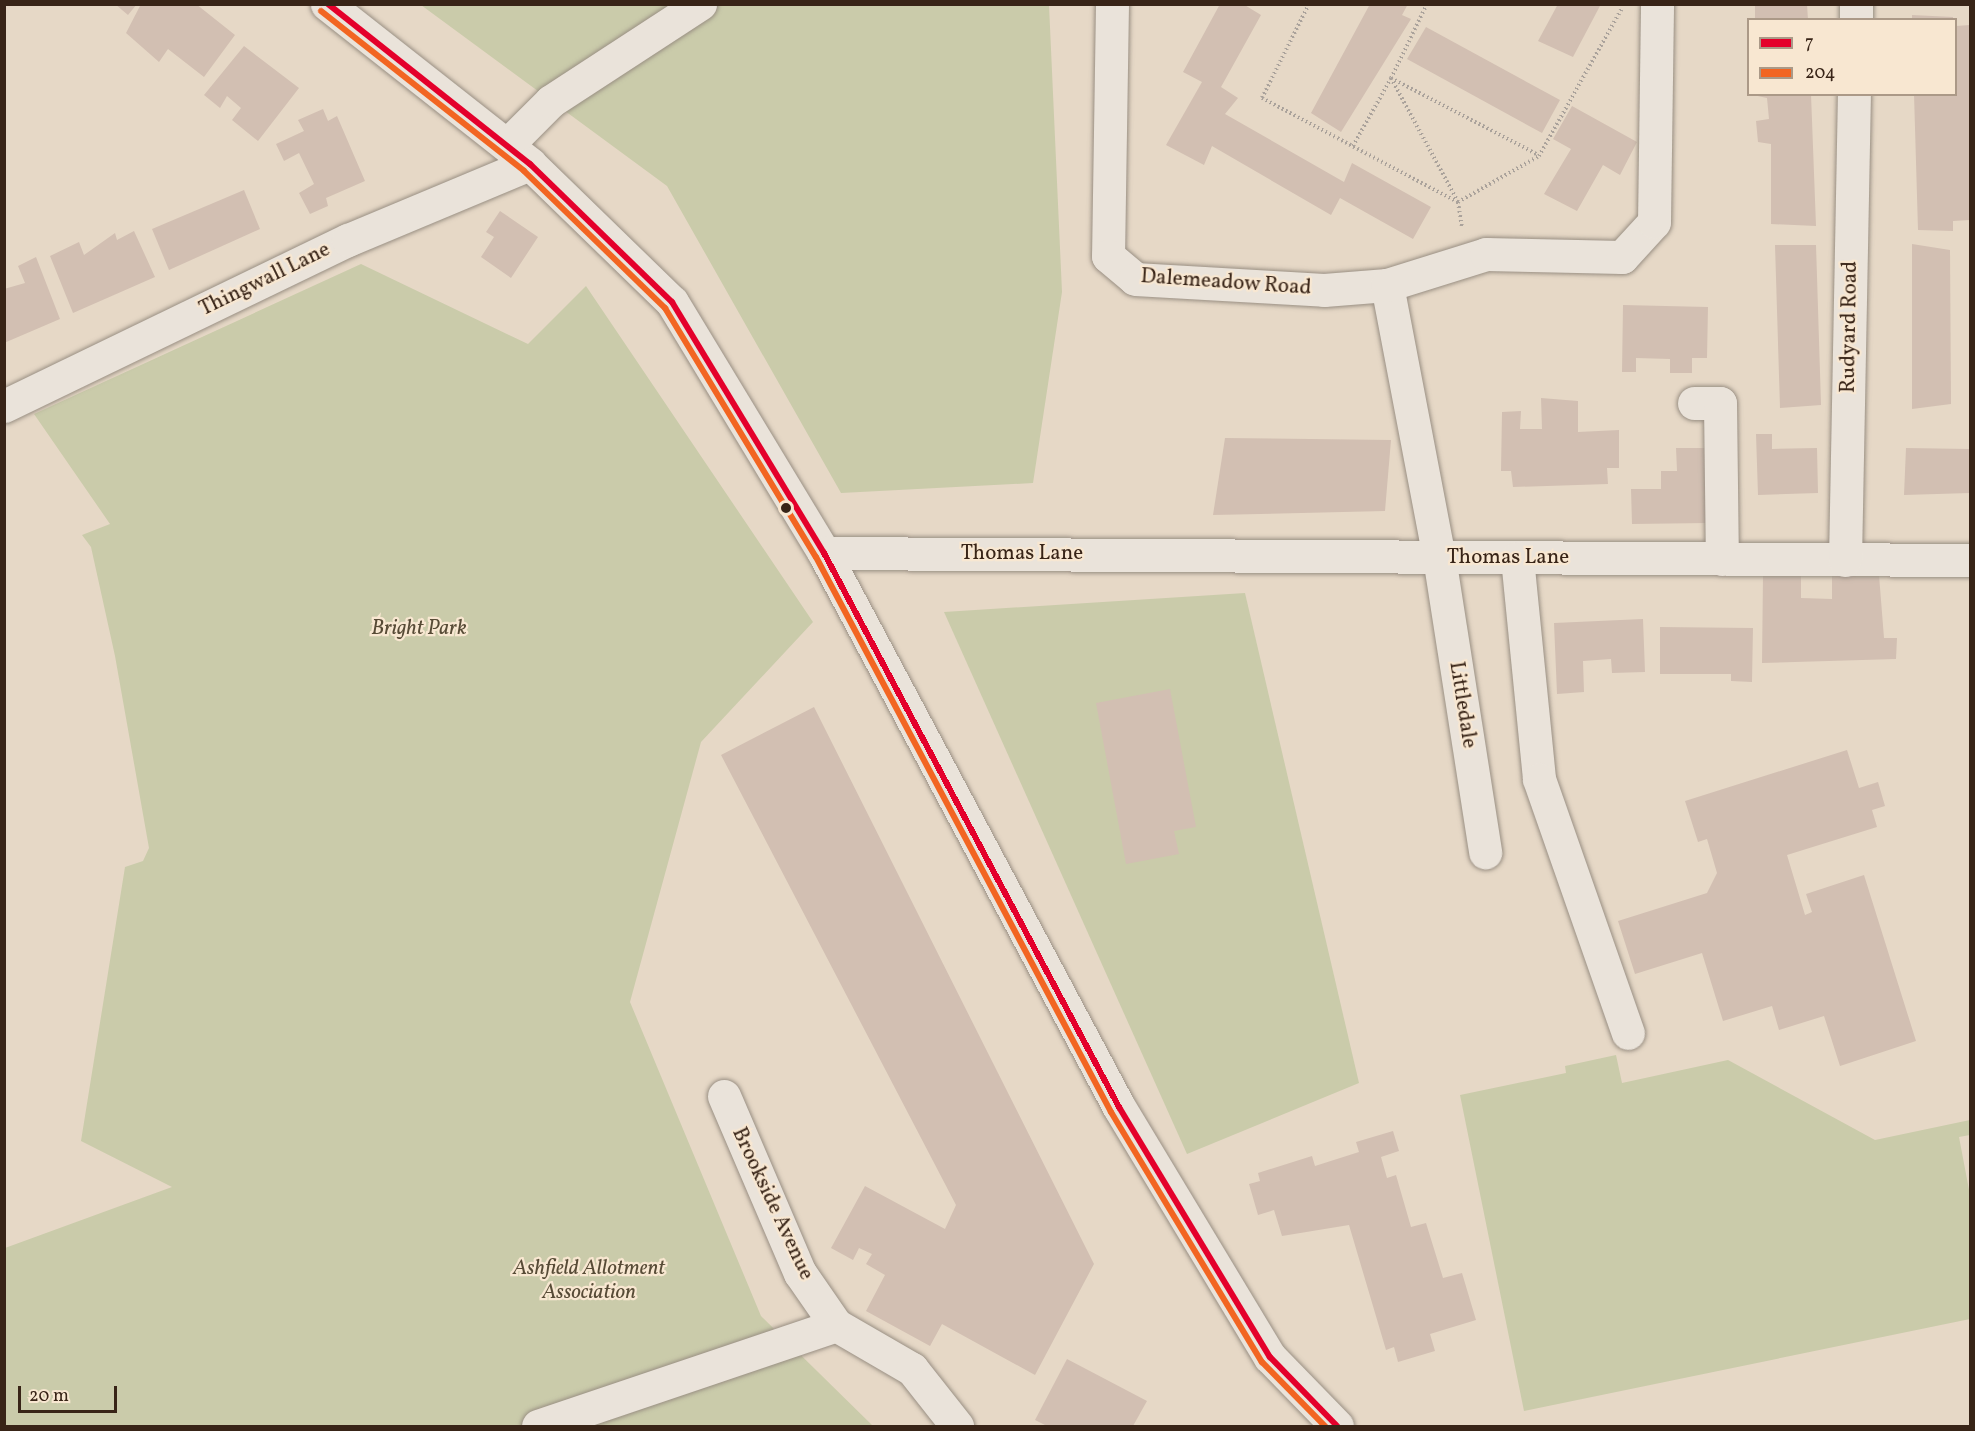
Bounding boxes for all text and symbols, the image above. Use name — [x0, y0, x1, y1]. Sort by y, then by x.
legend — [1747, 18, 1957, 96]
text: 7 — [1805, 31, 1814, 56]
text: 204 — [1805, 61, 1836, 86]
street label: Thingwall Lane — [196, 238, 334, 322]
street label: Rudyard Road — [1836, 261, 1864, 393]
street label: Dalemeadow Road — [1139, 264, 1313, 302]
unlabelled marker — [780, 502, 792, 514]
street label: Thomas Lane — [961, 541, 1083, 567]
street label: Thomas Lane — [1447, 545, 1569, 571]
park label: Bright Park — [371, 616, 467, 642]
street label: Littledale — [1443, 660, 1481, 750]
street label: Brookside Avenue — [726, 1124, 818, 1284]
park label: Ashfield Allotment Association — [513, 1256, 665, 1306]
scale bar — [21, 1374, 120, 1412]
text: 20 m — [29, 1384, 69, 1409]

